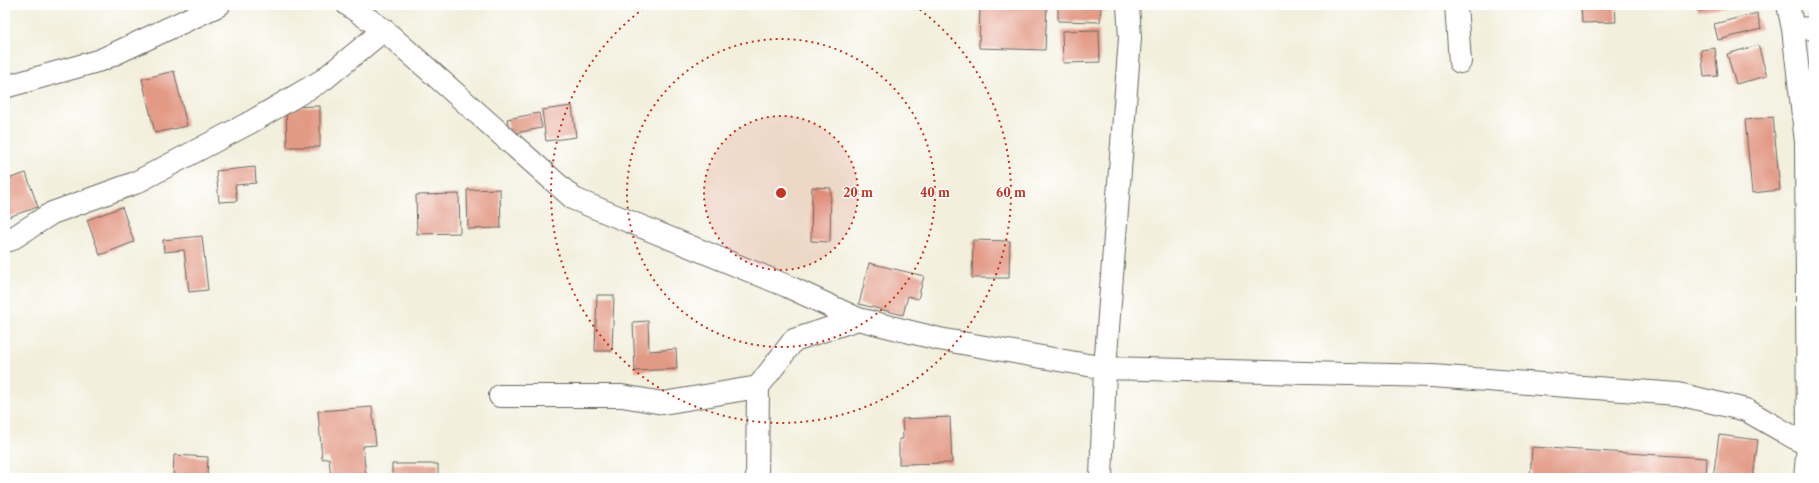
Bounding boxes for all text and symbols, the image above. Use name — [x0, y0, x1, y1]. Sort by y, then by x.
text: 20 m — [843, 185, 873, 200]
text: 40 m — [920, 185, 950, 200]
text: 60 m — [996, 185, 1026, 200]
centre of rings — [774, 186, 788, 200]

